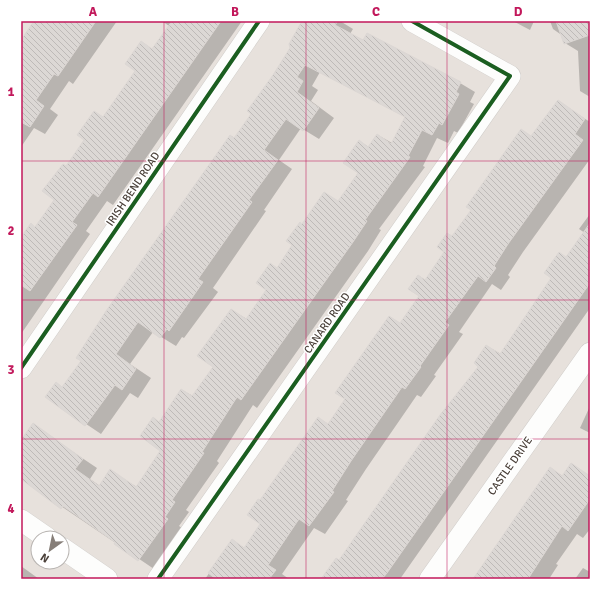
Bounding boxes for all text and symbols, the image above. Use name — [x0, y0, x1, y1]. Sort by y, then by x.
text: A — [89, 4, 98, 20]
text: B — [231, 4, 239, 20]
text: C — [372, 4, 380, 20]
text: D — [514, 4, 523, 20]
text: 1 — [7, 84, 15, 100]
street label: IRISH BEND ROAD — [103, 150, 163, 228]
text: 2 — [7, 223, 15, 239]
street label: CANARD ROAD — [301, 290, 353, 356]
text: 3 — [7, 362, 15, 378]
street label: CASTLE DRIVE — [485, 434, 535, 498]
text: 4 — [7, 501, 15, 517]
north arrow — [30, 530, 70, 570]
text: N — [38, 550, 52, 566]

